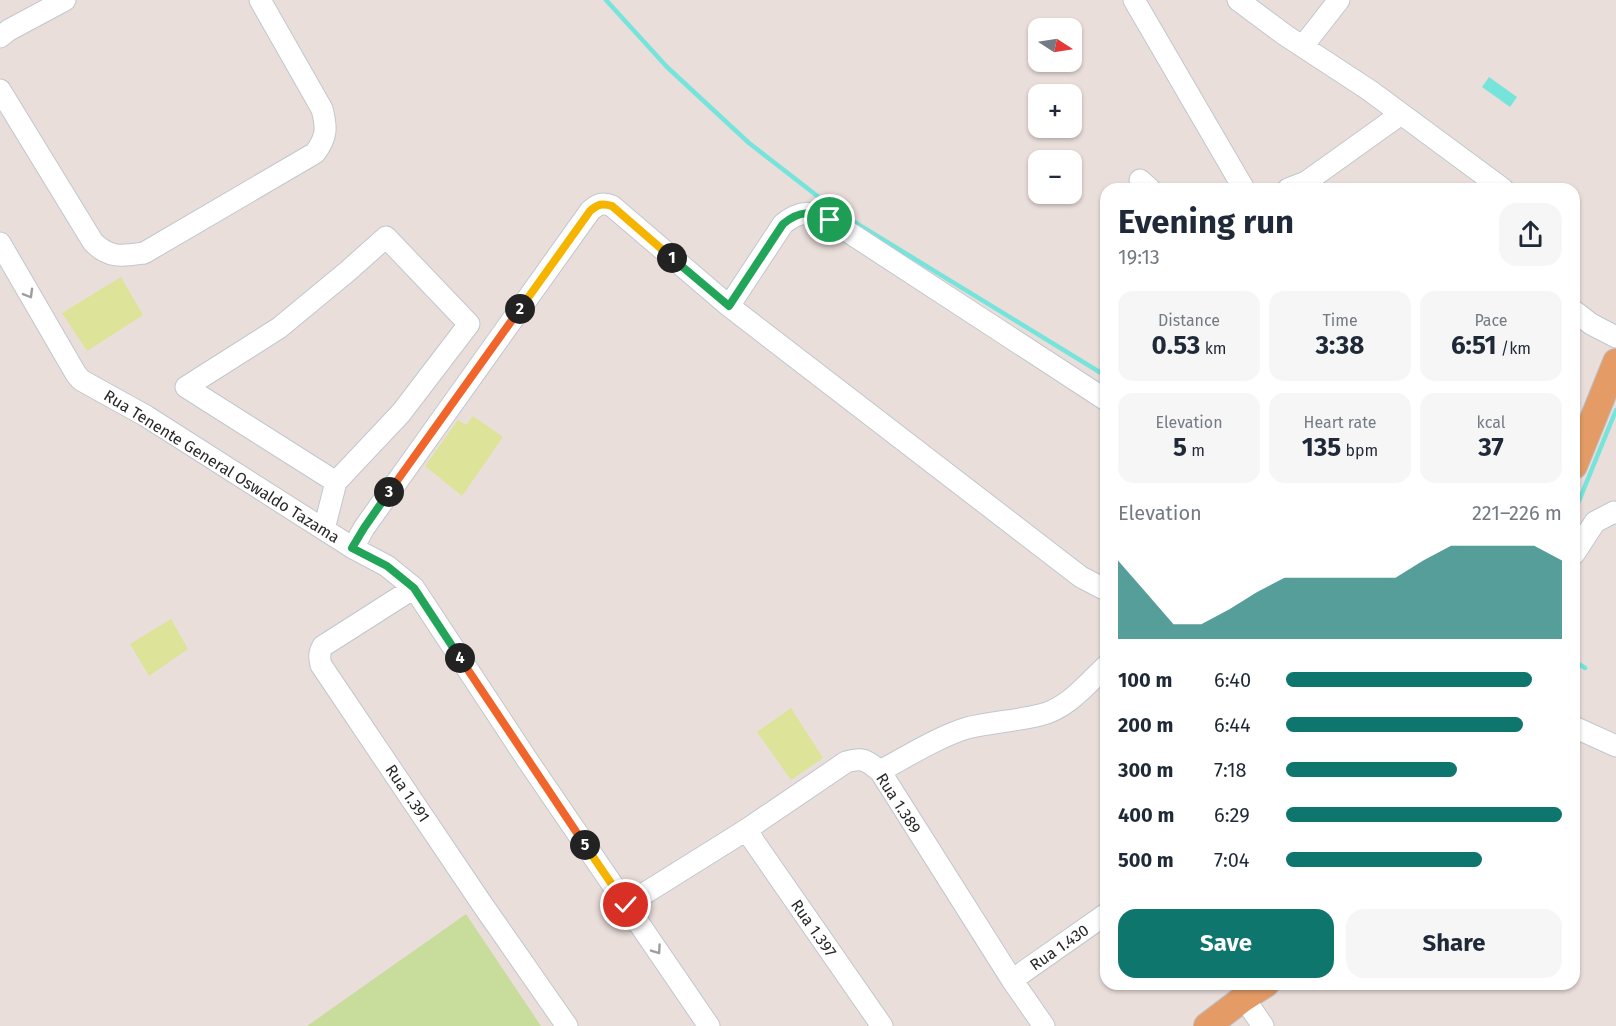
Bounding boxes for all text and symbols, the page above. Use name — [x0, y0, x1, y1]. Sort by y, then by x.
north arrow — [1028, 18, 1082, 72]
map controls — [1028, 18, 1082, 204]
button: + — [1028, 84, 1082, 138]
button: − — [1028, 150, 1082, 204]
pin — [804, 194, 855, 245]
text: Evening run — [1118, 202, 1294, 242]
icon: arrive — [813, 203, 846, 236]
button: share — [1499, 203, 1562, 266]
pin: 1 — [657, 243, 687, 273]
text: 19:13 — [1118, 245, 1160, 269]
text: 1 — [668, 248, 676, 267]
one-way arrow — [22, 288, 33, 298]
pin: 2 — [505, 294, 535, 324]
text: 2 — [516, 299, 524, 318]
text: Distance — [1158, 311, 1220, 330]
text: Time — [1322, 311, 1358, 330]
text: Pace — [1474, 311, 1508, 330]
text: 0.53 — [1151, 330, 1200, 361]
text: 3:38 — [1316, 330, 1364, 361]
text: 6:51 — [1451, 330, 1497, 361]
text: km — [1200, 339, 1227, 358]
text: /km — [1497, 339, 1531, 358]
street label: Rua Tenente General Oswaldo Tazama — [100, 386, 343, 547]
text: Elevation — [1155, 413, 1223, 432]
text: Heart rate — [1304, 413, 1376, 432]
text: kcal — [1477, 413, 1505, 432]
text: 5 — [1173, 432, 1187, 463]
text: 135 — [1302, 432, 1341, 463]
text: 37 — [1478, 432, 1504, 463]
text: m — [1187, 441, 1205, 460]
text: bpm — [1341, 441, 1378, 460]
pin: 3 — [374, 477, 404, 507]
text: 3 — [385, 482, 393, 501]
text: Elevation — [1118, 501, 1202, 525]
text: 221–226 m — [1472, 501, 1562, 525]
pin: 4 — [445, 643, 475, 673]
text: 4 — [455, 648, 465, 667]
text: 100 m — [1118, 668, 1172, 692]
text: 6:40 — [1214, 668, 1251, 692]
text: 200 m — [1118, 713, 1173, 737]
text: 6:44 — [1214, 713, 1251, 737]
text: 300 m — [1118, 758, 1173, 782]
text: 7:18 — [1214, 758, 1247, 782]
street label: Rua 1.391 — [381, 761, 434, 826]
street label: Rua 1.389 — [872, 770, 925, 837]
text: 400 m — [1118, 803, 1174, 827]
text: 6:29 — [1214, 803, 1250, 827]
pin: 5 — [570, 830, 600, 860]
text: 5 — [581, 835, 589, 854]
text: 500 m — [1118, 848, 1174, 872]
text: 7:04 — [1214, 848, 1249, 872]
pin — [600, 879, 651, 930]
icon: check — [609, 888, 642, 921]
street label: Rua 1.397 — [787, 896, 840, 961]
button: Save — [1118, 909, 1334, 978]
button: Share — [1346, 909, 1562, 978]
street label: Rua 1.430 — [1026, 920, 1092, 975]
one-way arrow — [650, 943, 661, 954]

